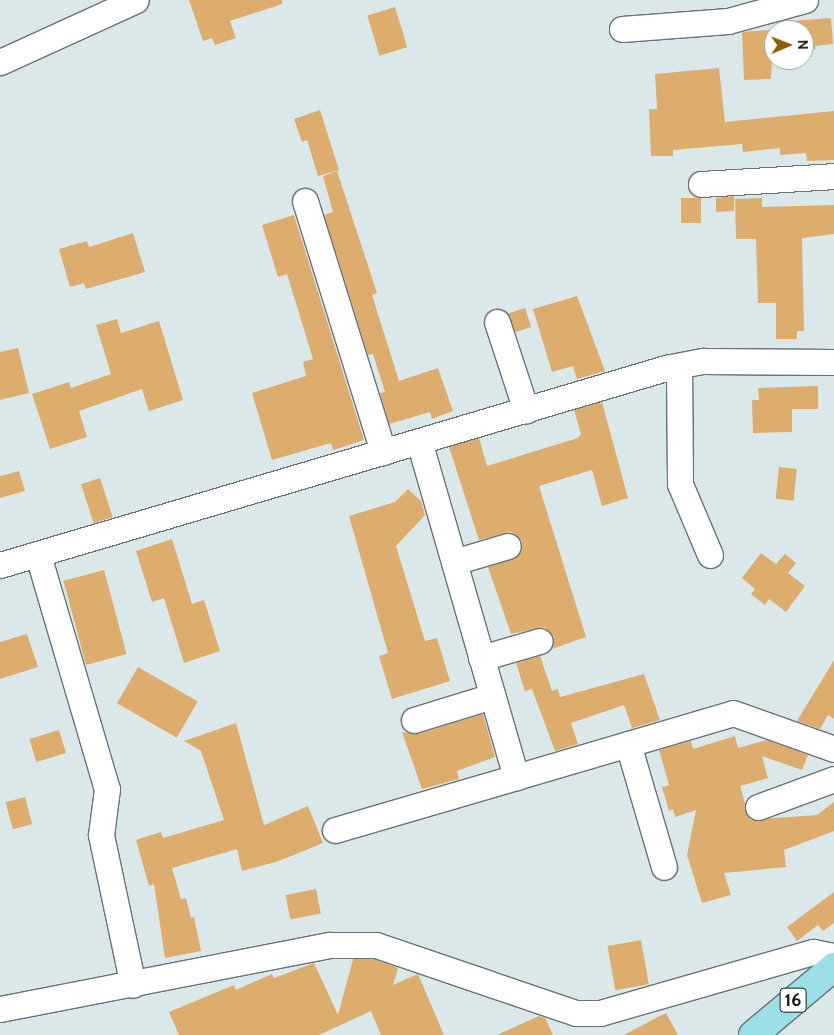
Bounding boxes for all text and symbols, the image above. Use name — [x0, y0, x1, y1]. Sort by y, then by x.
north arrow — [764, 20, 814, 70]
text: N — [794, 40, 812, 50]
road number: 16 — [779, 984, 807, 1016]

